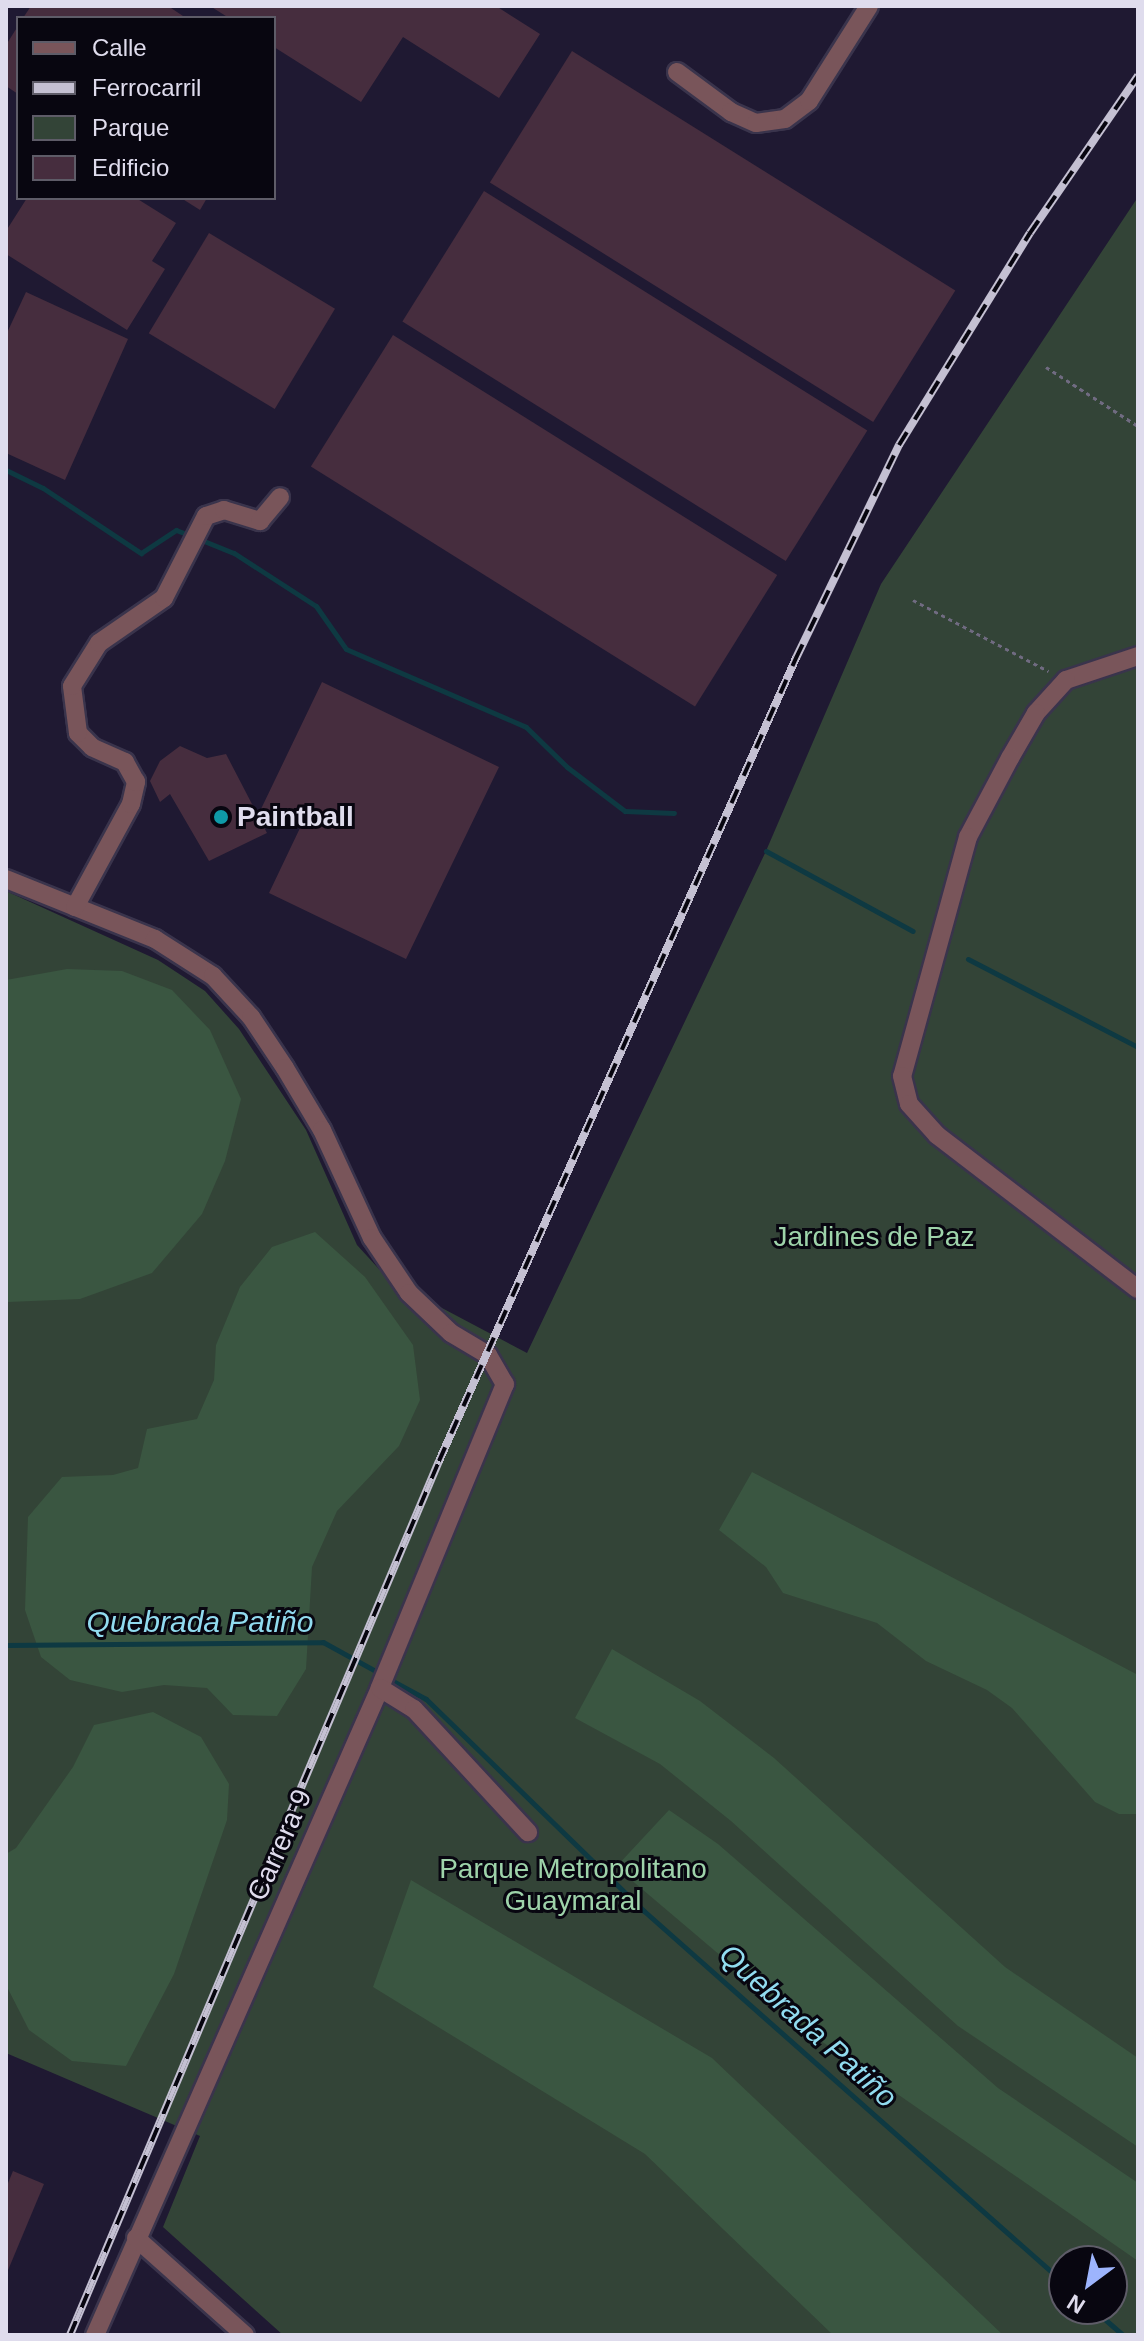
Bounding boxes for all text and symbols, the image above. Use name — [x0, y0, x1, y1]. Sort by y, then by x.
legend — [16, 16, 276, 200]
text: Calle — [92, 34, 147, 61]
text: Ferrocarril — [92, 74, 201, 101]
text: Parque — [92, 114, 169, 141]
text: Edificio — [92, 154, 169, 181]
place label: Paintball — [237, 800, 354, 834]
marker: Paintball — [212, 808, 230, 826]
park label: Jardines de Paz — [774, 1220, 974, 1254]
water label: Quebrada Patiño — [87, 1604, 313, 1640]
street label: Carrera 9 — [241, 1784, 319, 1906]
park label: Parque Metropolitano Guaymaral — [439, 1852, 707, 1918]
water label: Quebrada Patiño — [712, 1937, 904, 2115]
north arrow — [1048, 2245, 1128, 2325]
text: N — [1063, 2289, 1089, 2319]

